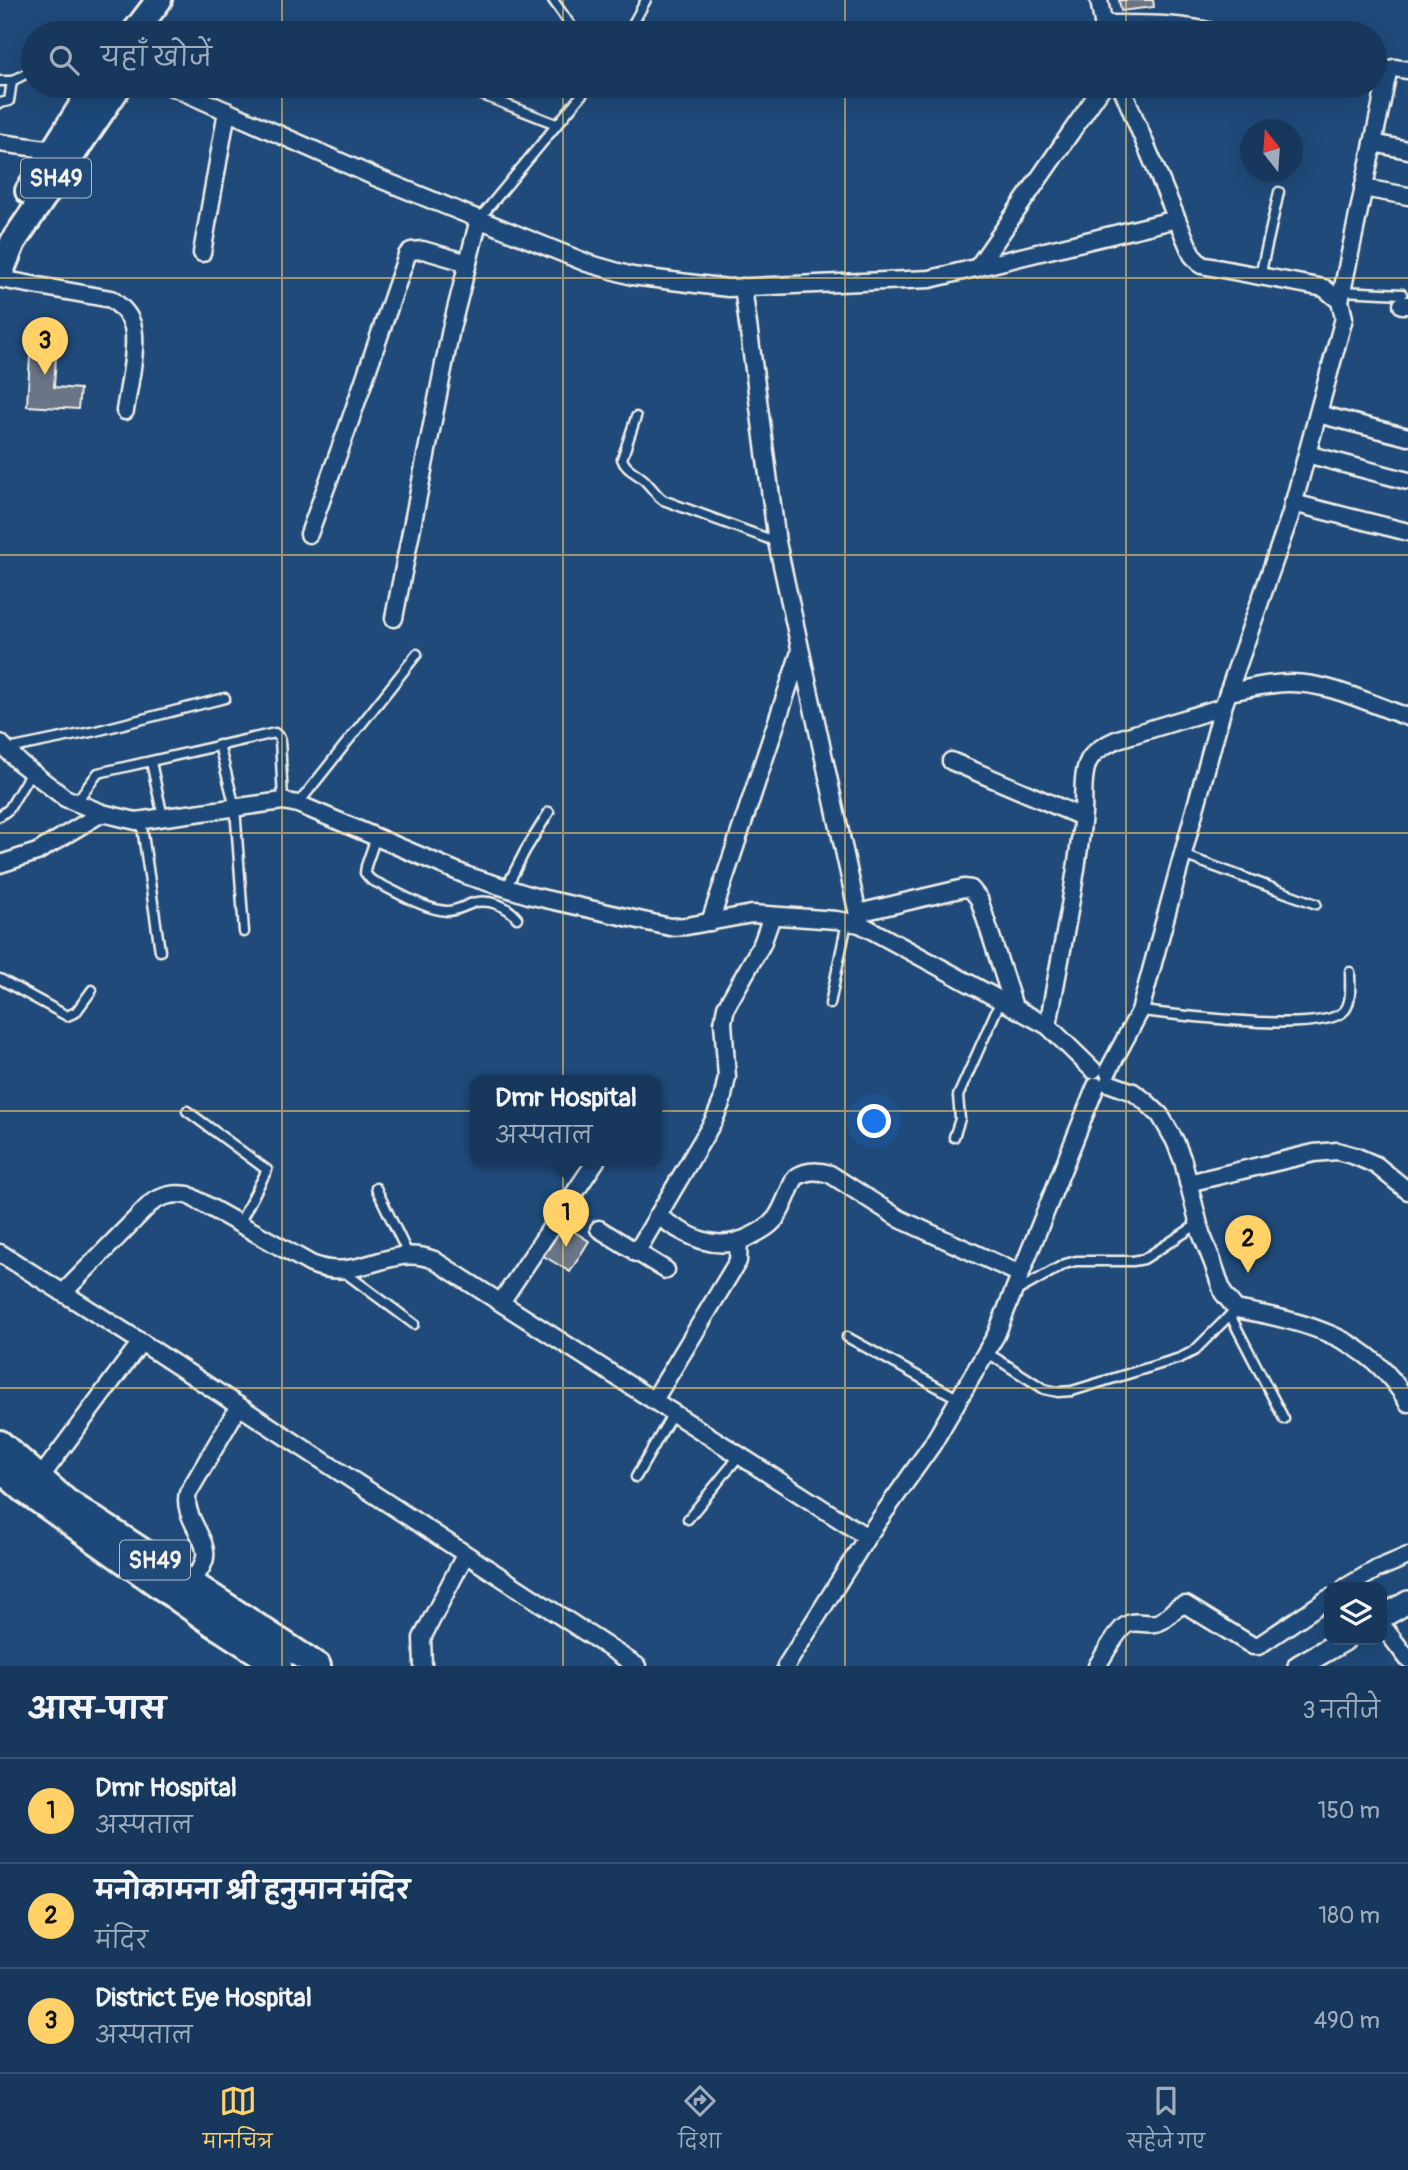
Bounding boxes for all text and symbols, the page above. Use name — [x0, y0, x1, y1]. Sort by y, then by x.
search box — [21, 21, 1387, 98]
icon: search — [45, 41, 83, 79]
text: यहाँ खोजें — [101, 42, 212, 74]
north arrow — [1240, 119, 1303, 182]
road number: SH49 — [21, 158, 91, 197]
pin: 3 — [22, 317, 68, 375]
popup — [470, 1075, 662, 1166]
text: Dmr Hospital — [495, 1082, 637, 1114]
your location — [857, 1104, 891, 1138]
text: अस्पताल — [495, 1121, 593, 1150]
pin: 1 — [543, 1189, 589, 1247]
pin: 2 — [1225, 1215, 1271, 1273]
road number: SH49 — [120, 1540, 190, 1580]
map controls — [1324, 1582, 1387, 1645]
button: layers — [1324, 1582, 1387, 1645]
text: आस-पास — [28, 1691, 166, 1728]
text: 3 नतीजे — [1303, 1696, 1380, 1725]
text: Dmr Hospital — [95, 1772, 237, 1804]
text: 1 — [47, 1796, 56, 1825]
text: 150 m — [1317, 1796, 1380, 1825]
text: अस्पताल — [95, 1811, 193, 1840]
text: मनोकामना श्री हनुमान मंदिर — [95, 1875, 410, 1907]
text: 2 — [45, 1901, 57, 1930]
text: 180 m — [1318, 1901, 1380, 1930]
text: मंदिर — [95, 1926, 148, 1955]
text: District Eye Hospital — [95, 1982, 312, 2014]
text: 3 — [45, 2006, 57, 2035]
text: 490 m — [1314, 2006, 1380, 2035]
text: अस्पताल — [95, 2021, 193, 2050]
tab: मानचित्र — [203, 2082, 273, 2162]
tab: दिशा — [678, 2082, 721, 2162]
tab: सहेजे गए — [1127, 2082, 1205, 2162]

